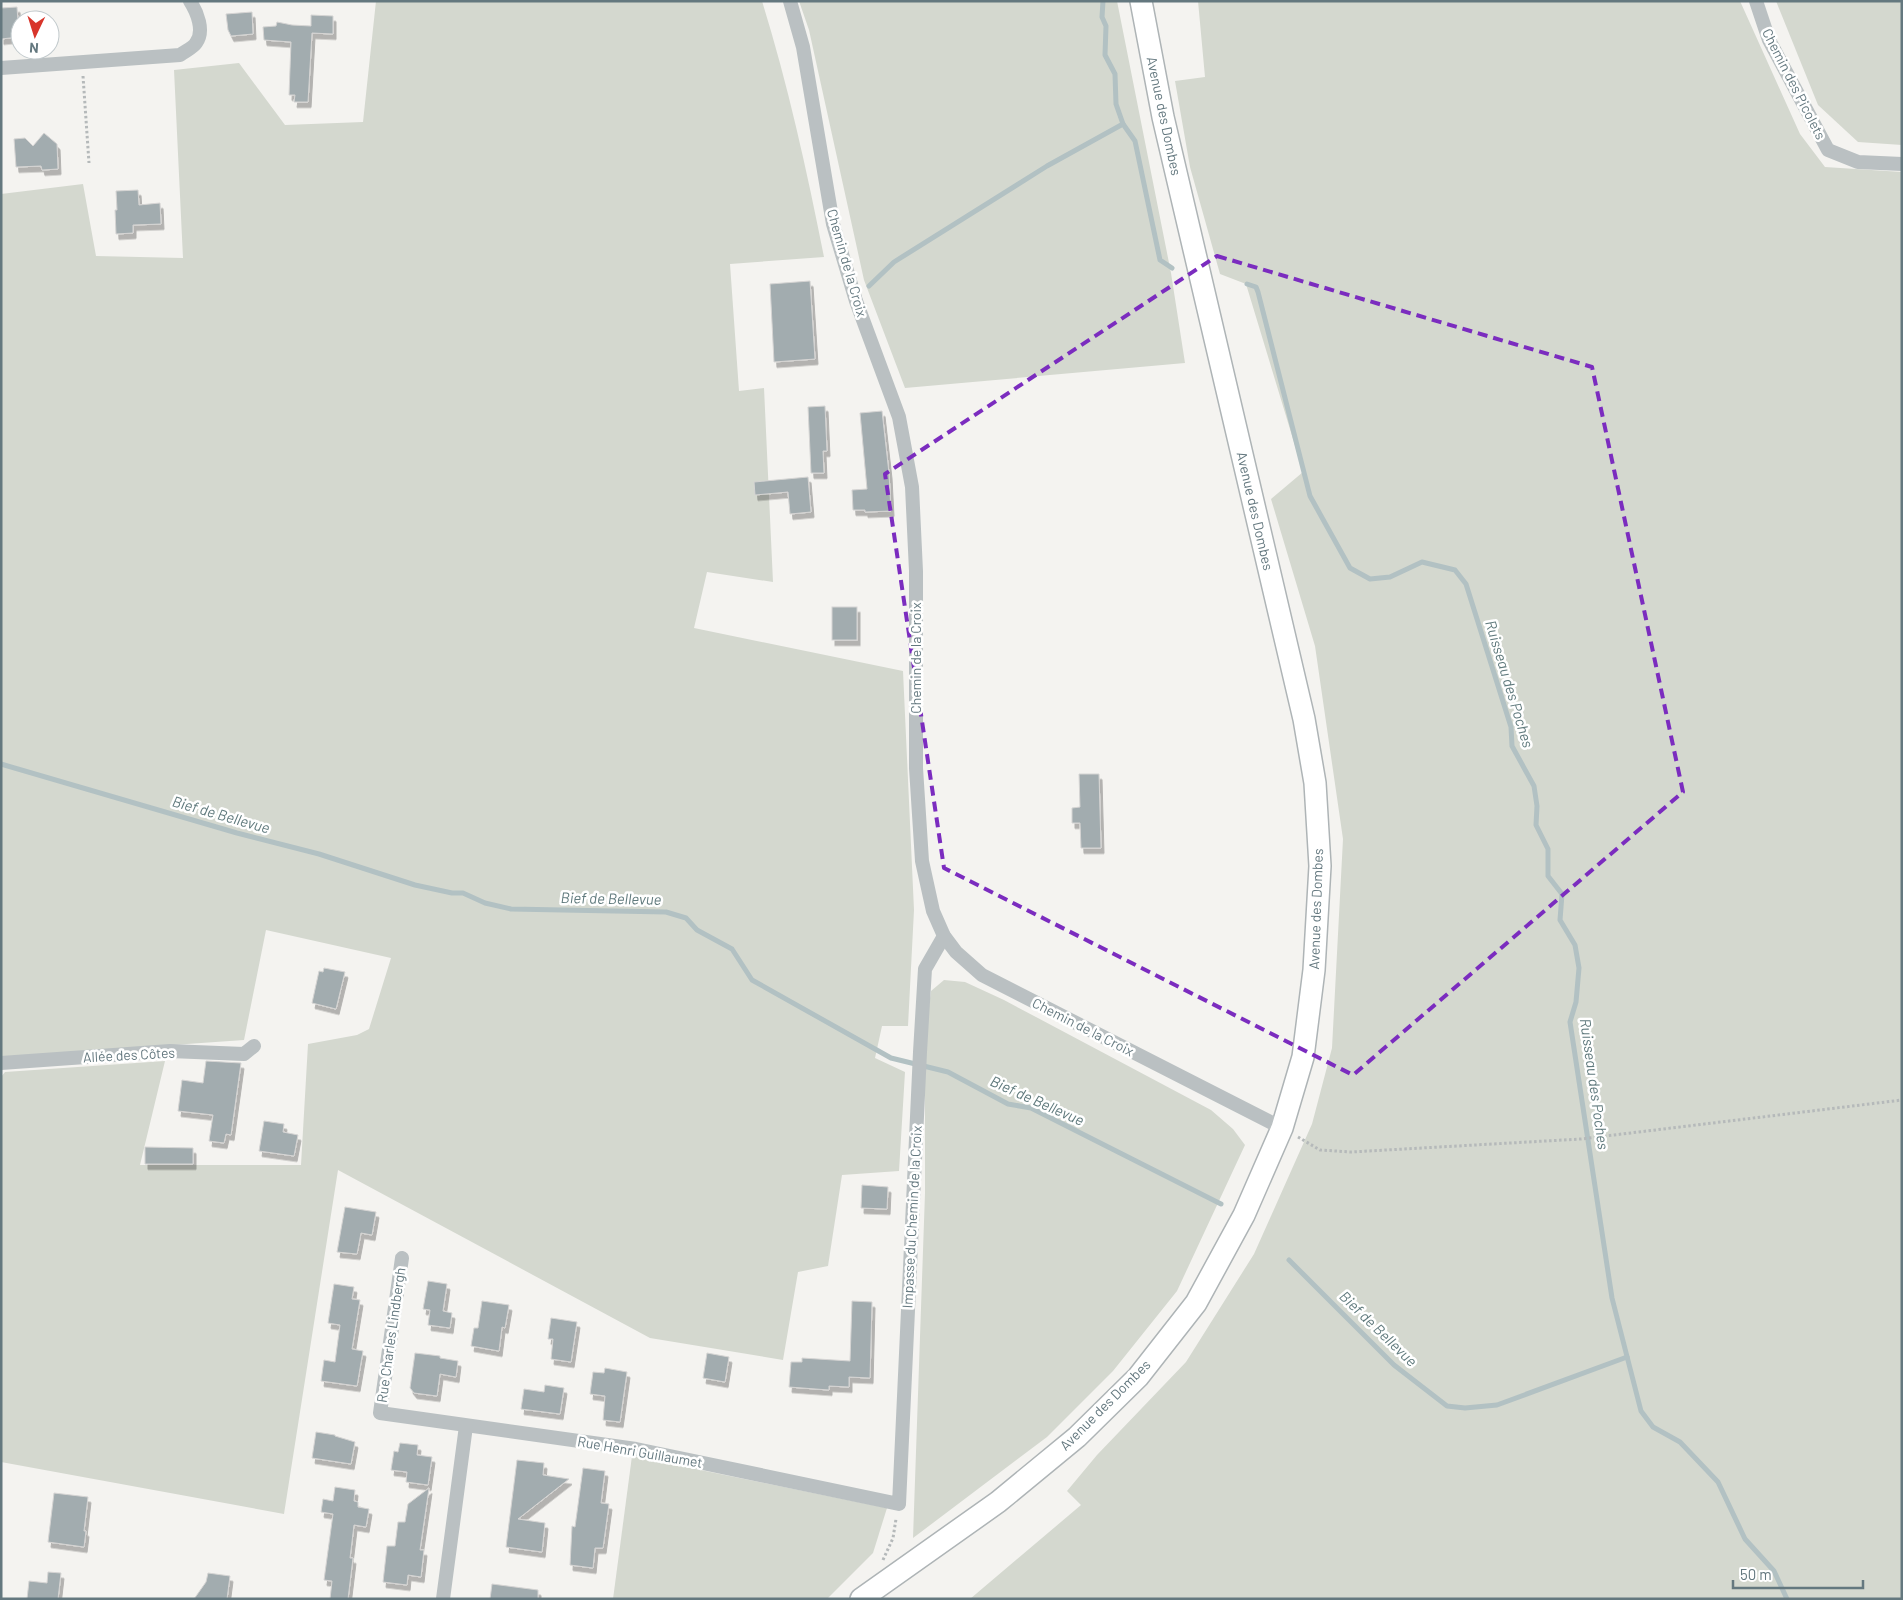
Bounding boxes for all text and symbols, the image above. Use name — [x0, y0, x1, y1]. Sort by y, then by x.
north arrow — [10, 10, 60, 60]
street label: Chemin des Picolets — [1759, 25, 1830, 142]
text: N — [29, 40, 39, 57]
street label: Avenue des Dombes — [1144, 55, 1185, 177]
street label: Chemin de la Croix — [824, 207, 871, 319]
street label: Avenue des Dombes — [1234, 450, 1277, 572]
street label: Chemin de la Croix — [907, 602, 924, 714]
water label: Ruisseau des Poches — [1482, 618, 1538, 750]
water label: Bief de Bellevue — [170, 791, 272, 837]
street label: Avenue des Dombes — [1305, 848, 1326, 970]
water label: Bief de Bellevue — [560, 888, 662, 908]
street label: Chemin de la Croix — [1030, 994, 1137, 1060]
water label: Ruisseau des Poches — [1577, 1017, 1613, 1151]
street label: Allée des Côtes — [83, 1044, 176, 1065]
water label: Bief de Bellevue — [988, 1071, 1087, 1129]
street label: Impasse du Chemin de la Croix — [898, 1125, 925, 1309]
street label: Rue Charles Lindbergh — [373, 1266, 408, 1404]
water label: Bief de Bellevue — [1336, 1287, 1421, 1370]
street label: Avenue des Dombes — [1056, 1356, 1154, 1454]
street label: Rue Henri Guillaumet — [576, 1432, 704, 1471]
scale bar — [1733, 1558, 1863, 1590]
text: 50 m — [1740, 1565, 1772, 1583]

